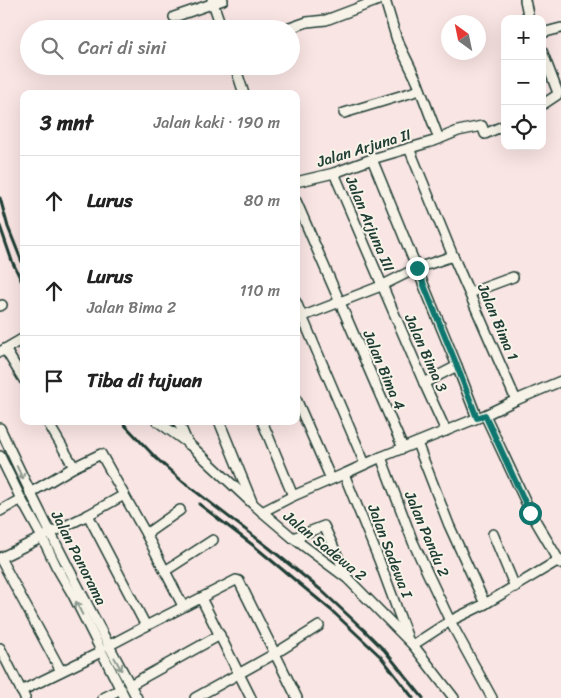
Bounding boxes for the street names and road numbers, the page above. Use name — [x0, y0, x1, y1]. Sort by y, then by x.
street label: Jalan Arjuna II — [313, 121, 415, 175]
street label: Jalan Arjuna III — [338, 171, 402, 276]
street label: Jalan Bima 1 — [470, 278, 526, 365]
street label: Jalan Bima 3 — [397, 309, 455, 396]
street label: Jalan Bima 4 — [355, 325, 412, 414]
street label: Jalan Pandu 2 — [397, 486, 457, 581]
street label: Jalan Sadewa I — [360, 499, 420, 603]
street label: Jalan Sadewa 2 — [277, 503, 373, 588]
street label: Jalan Panorama — [44, 505, 114, 610]

